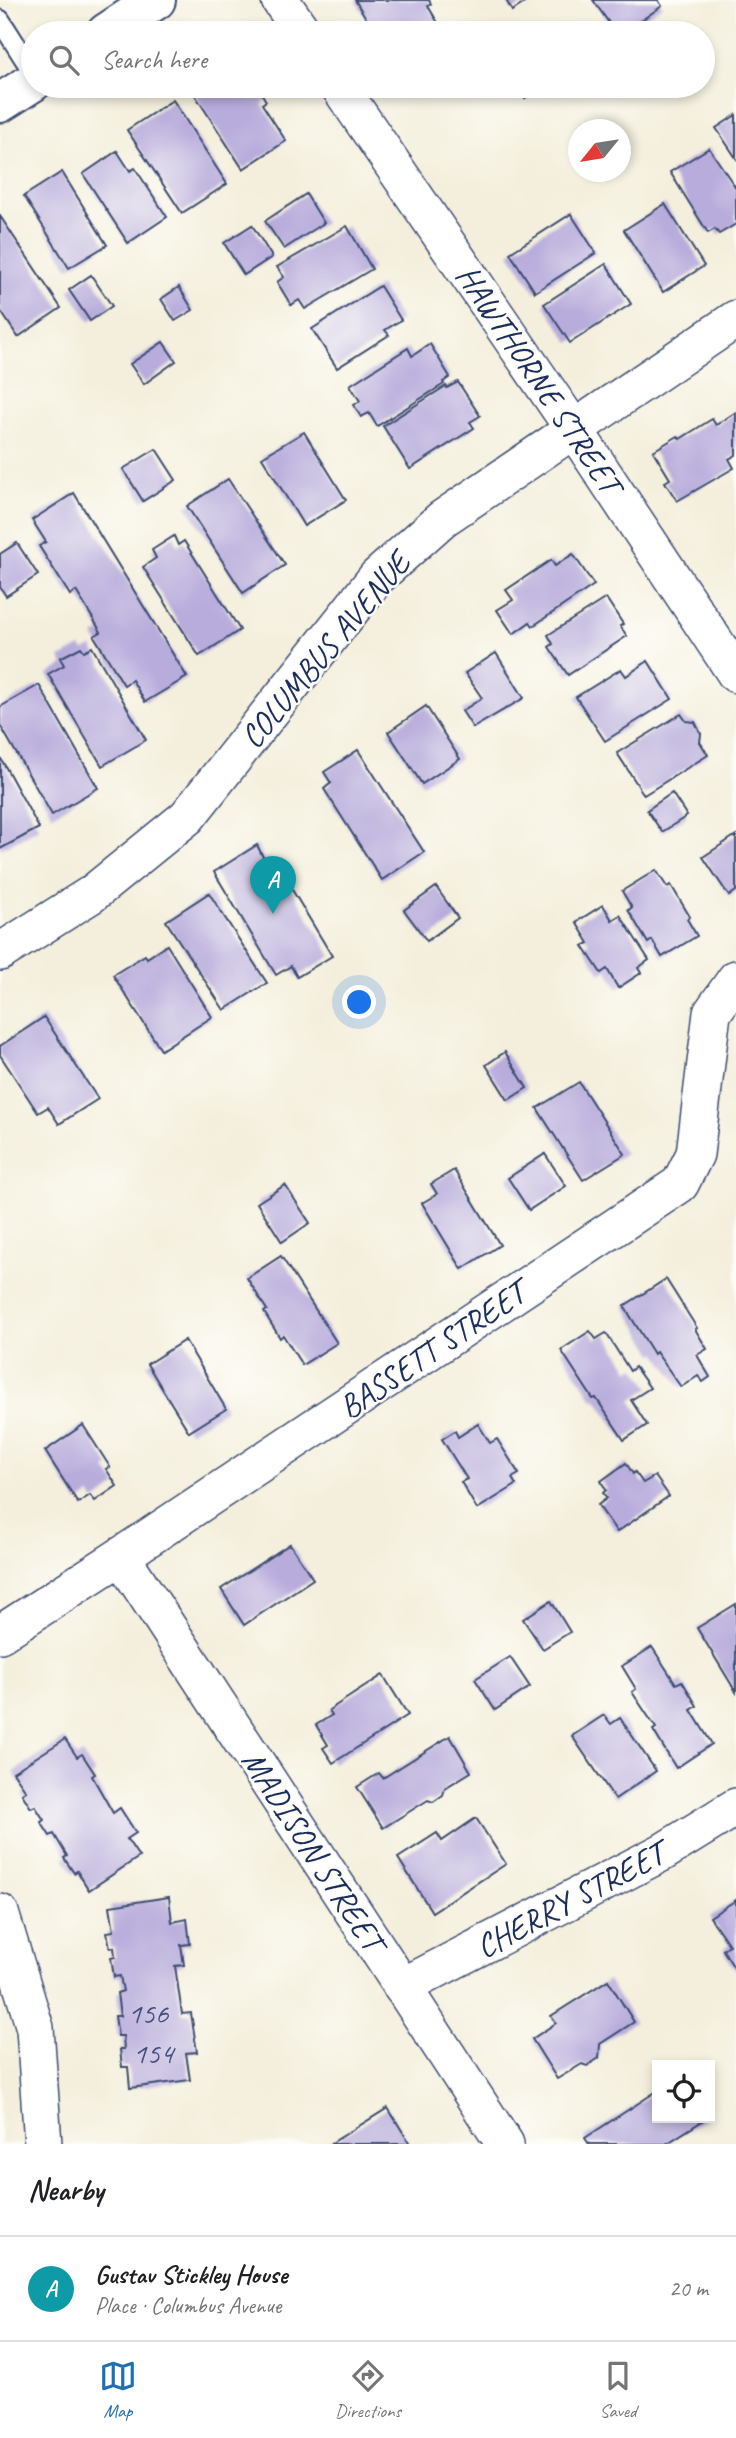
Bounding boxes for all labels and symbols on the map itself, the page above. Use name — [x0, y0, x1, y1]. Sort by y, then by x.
north arrow — [568, 119, 631, 182]
street label: HAWTHORNE STREET — [447, 257, 635, 507]
street label: COLUMBUS AVENUE — [231, 540, 422, 757]
pin: A — [250, 856, 296, 914]
your location — [342, 985, 376, 1019]
street label: BASSETT STREET — [331, 1268, 540, 1428]
street label: MADISON STREET — [233, 1742, 398, 1965]
street label: CHERRY STREET — [468, 1829, 679, 1967]
house number: 156 — [128, 1994, 170, 2032]
house number: 154 — [133, 2034, 176, 2072]

